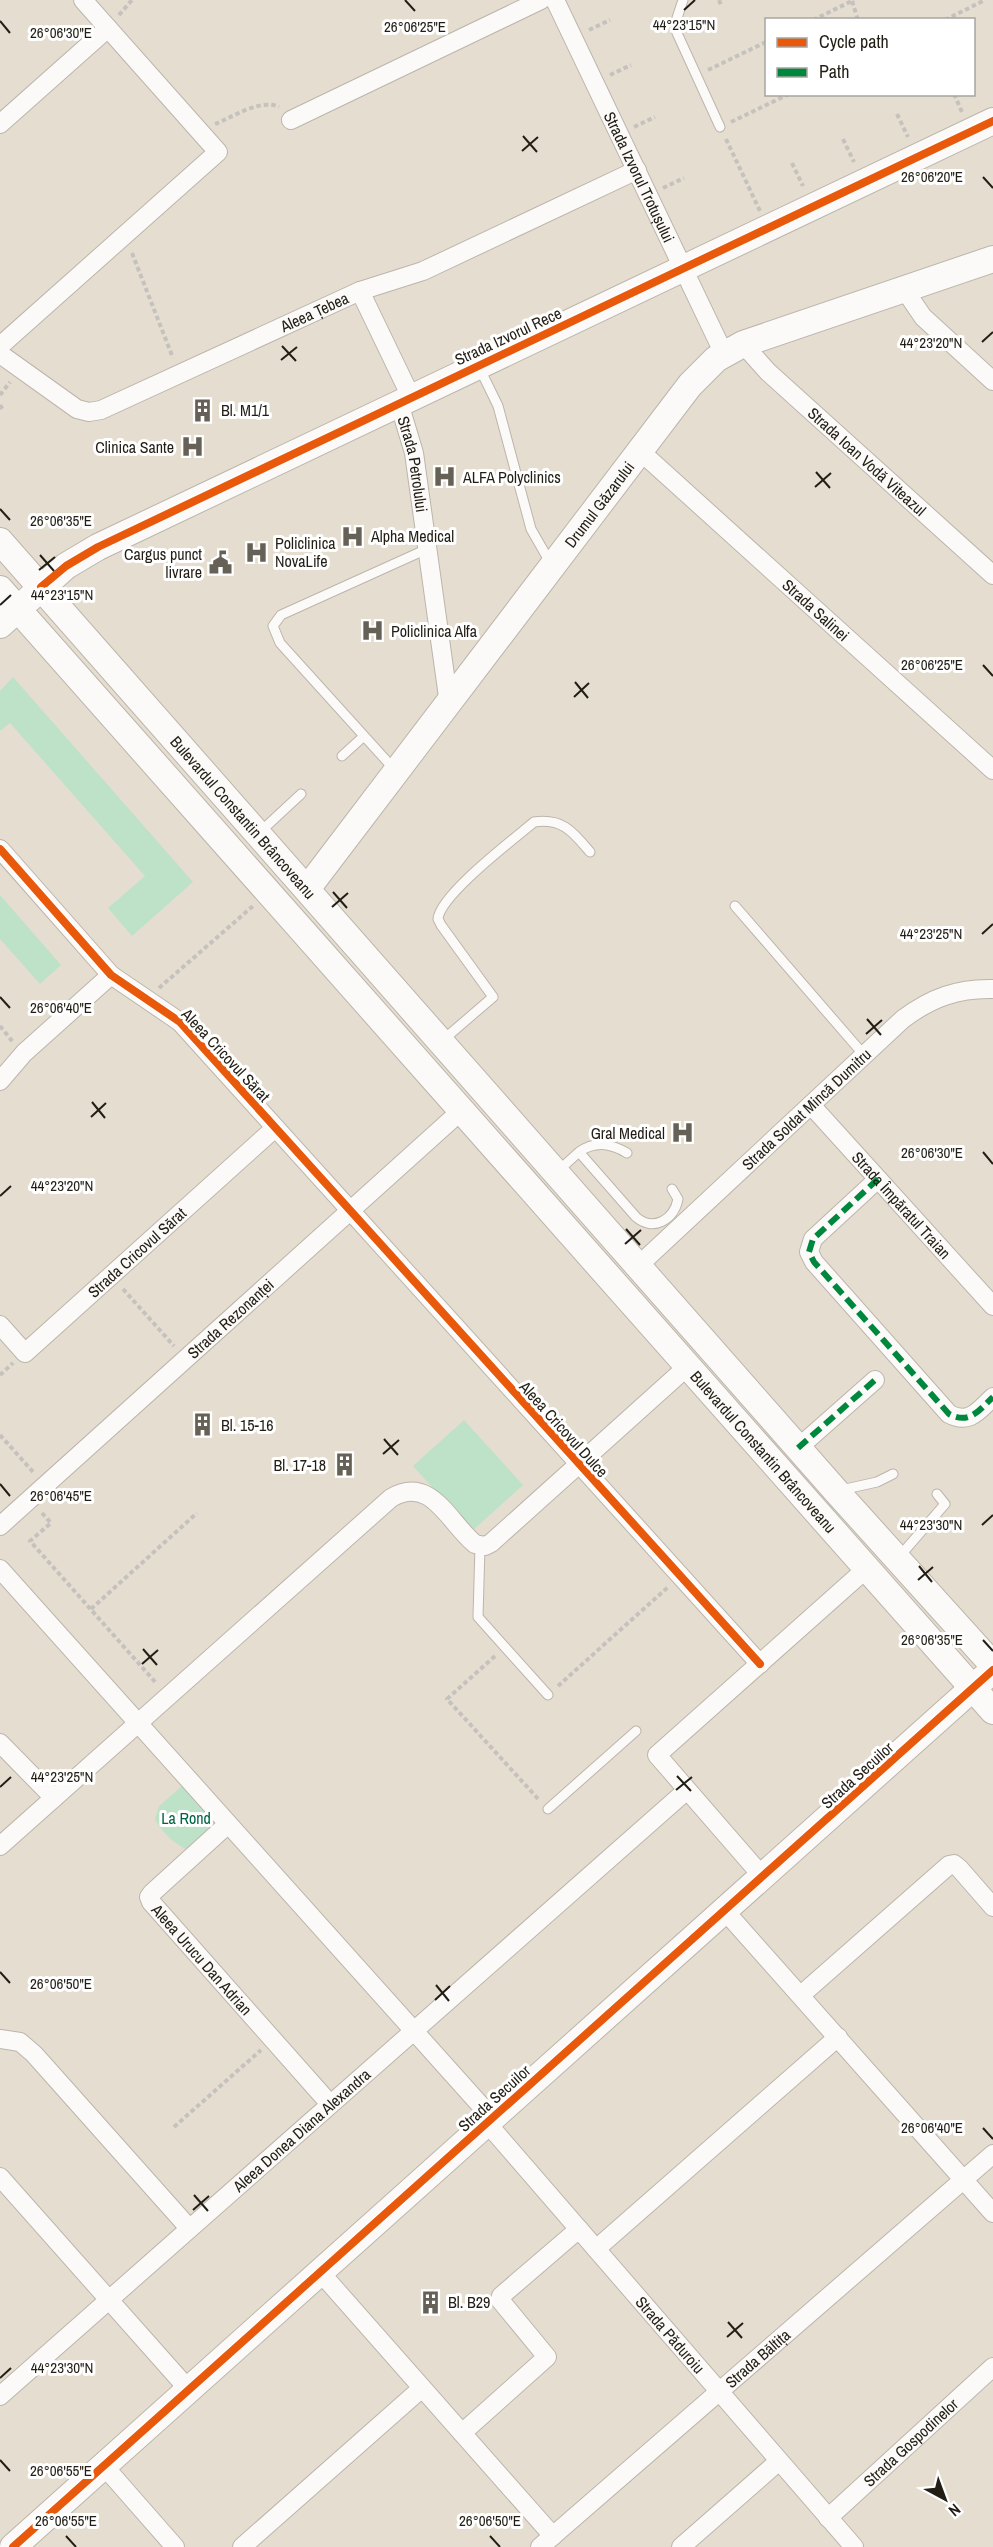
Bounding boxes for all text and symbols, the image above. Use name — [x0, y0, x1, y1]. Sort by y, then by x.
text: 44°23'15"N — [653, 14, 715, 35]
text: 26°06'25"E — [384, 16, 446, 37]
legend — [765, 18, 975, 96]
text: 26°06'30"E — [30, 22, 92, 43]
text: Cycle path — [819, 29, 889, 54]
text: Path — [819, 59, 849, 84]
street label: Strada Izvorul Trotușului — [599, 108, 680, 246]
text: 26°06'20"E — [901, 166, 963, 187]
street label: Aleea Țebea — [276, 286, 353, 338]
street label: Strada Izvorul Rece — [451, 302, 565, 370]
text: 44°23'20"N — [900, 332, 962, 353]
building icon: Bl. M1/1 — [190, 397, 216, 423]
place label: Bl. M1/1 — [221, 399, 270, 421]
street label: Strada Ioan Vodă Viteazul — [803, 402, 931, 521]
street label: Strada Petrolului — [393, 413, 433, 514]
hospital icon: Clinica Sante — [179, 434, 205, 460]
place label: Clinica Sante — [95, 436, 174, 458]
street label: Drumul Găzarului — [559, 457, 639, 552]
hospital icon: ALFA Polyclinics — [432, 464, 458, 490]
place label: ALFA Polyclinics — [462, 466, 561, 488]
text: 26°06'35"E — [30, 510, 92, 531]
hospital icon: Alpha Medical — [340, 523, 366, 549]
place label: Alpha Medical — [370, 525, 454, 547]
place label: Policlinica NovaLife — [275, 532, 336, 572]
hospital icon: Policlinica NovaLife — [244, 539, 270, 565]
place label: Cargus punct livrare — [124, 543, 202, 583]
public building icon: Cargus punct livrare — [207, 550, 233, 576]
street label: Strada Salinei — [778, 574, 854, 646]
text: 44°23'15"N — [31, 584, 93, 605]
hospital icon: Policlinica Alfa — [360, 618, 386, 644]
place label: Policlinica Alfa — [391, 620, 478, 642]
text: 26°06'25"E — [901, 654, 963, 675]
street label: Bulevardul Constantin Brâncoveanu — [165, 731, 321, 903]
text: 44°23'25"N — [900, 923, 962, 944]
text: 26°06'40"E — [30, 997, 92, 1018]
street label: Aleea Cricovul Sărat — [176, 1003, 275, 1107]
street label: Strada Soldat Mincă Dumitru — [737, 1043, 876, 1175]
hospital icon: Gral Medical — [670, 1120, 696, 1146]
place label: Gral Medical — [591, 1122, 665, 1144]
text: 26°06'30"E — [901, 1142, 963, 1163]
street label: Strada Împăratul Traian — [847, 1147, 956, 1264]
text: 44°23'20"N — [31, 1175, 93, 1196]
street label: Strada Cricovul Sărat — [83, 1202, 191, 1303]
street label: Strada Rezonanței — [182, 1274, 278, 1363]
street label: Bulevardul Constantin Brâncoveanu — [686, 1366, 841, 1538]
street label: Aleea Cricovul Dulce — [514, 1375, 613, 1482]
building icon: Bl. 15-16 — [190, 1412, 216, 1438]
place label: Bl. 15-16 — [221, 1414, 274, 1436]
building icon: Bl. 17-18 — [331, 1452, 357, 1478]
place label: Bl. 17-18 — [273, 1454, 326, 1476]
text: 26°06'45"E — [30, 1485, 92, 1506]
text: 44°23'30"N — [900, 1514, 962, 1535]
text: 26°06'35"E — [901, 1629, 963, 1650]
street label: Strada Secuilor — [816, 1736, 898, 1813]
text: 44°23'25"N — [31, 1766, 93, 1787]
park label: La Rond — [161, 1807, 211, 1829]
street label: Aleea Urucu Dan Adrian — [146, 1899, 257, 2020]
text: 26°06'50"E — [30, 1973, 92, 1994]
street label: Strada Secuilor — [453, 2059, 535, 2136]
street label: Aleea Donea Diana Alexandra — [227, 2063, 376, 2197]
text: 26°06'40"E — [901, 2117, 963, 2138]
building icon: Bl. B29 — [417, 2289, 443, 2315]
place label: Bl. B29 — [448, 2291, 490, 2313]
street label: Strada Păduroiu — [631, 2291, 710, 2378]
street label: Strada Băltița — [720, 2323, 795, 2393]
text: 44°23'30"N — [31, 2357, 93, 2378]
street label: Strada Gospodinelor — [859, 2393, 963, 2491]
text: 26°06'55"E — [30, 2460, 92, 2481]
north arrow — [915, 2469, 975, 2529]
text: N — [944, 2499, 966, 2522]
text: 26°06'55"E — [35, 2510, 97, 2531]
text: 26°06'50"E — [459, 2510, 521, 2531]

